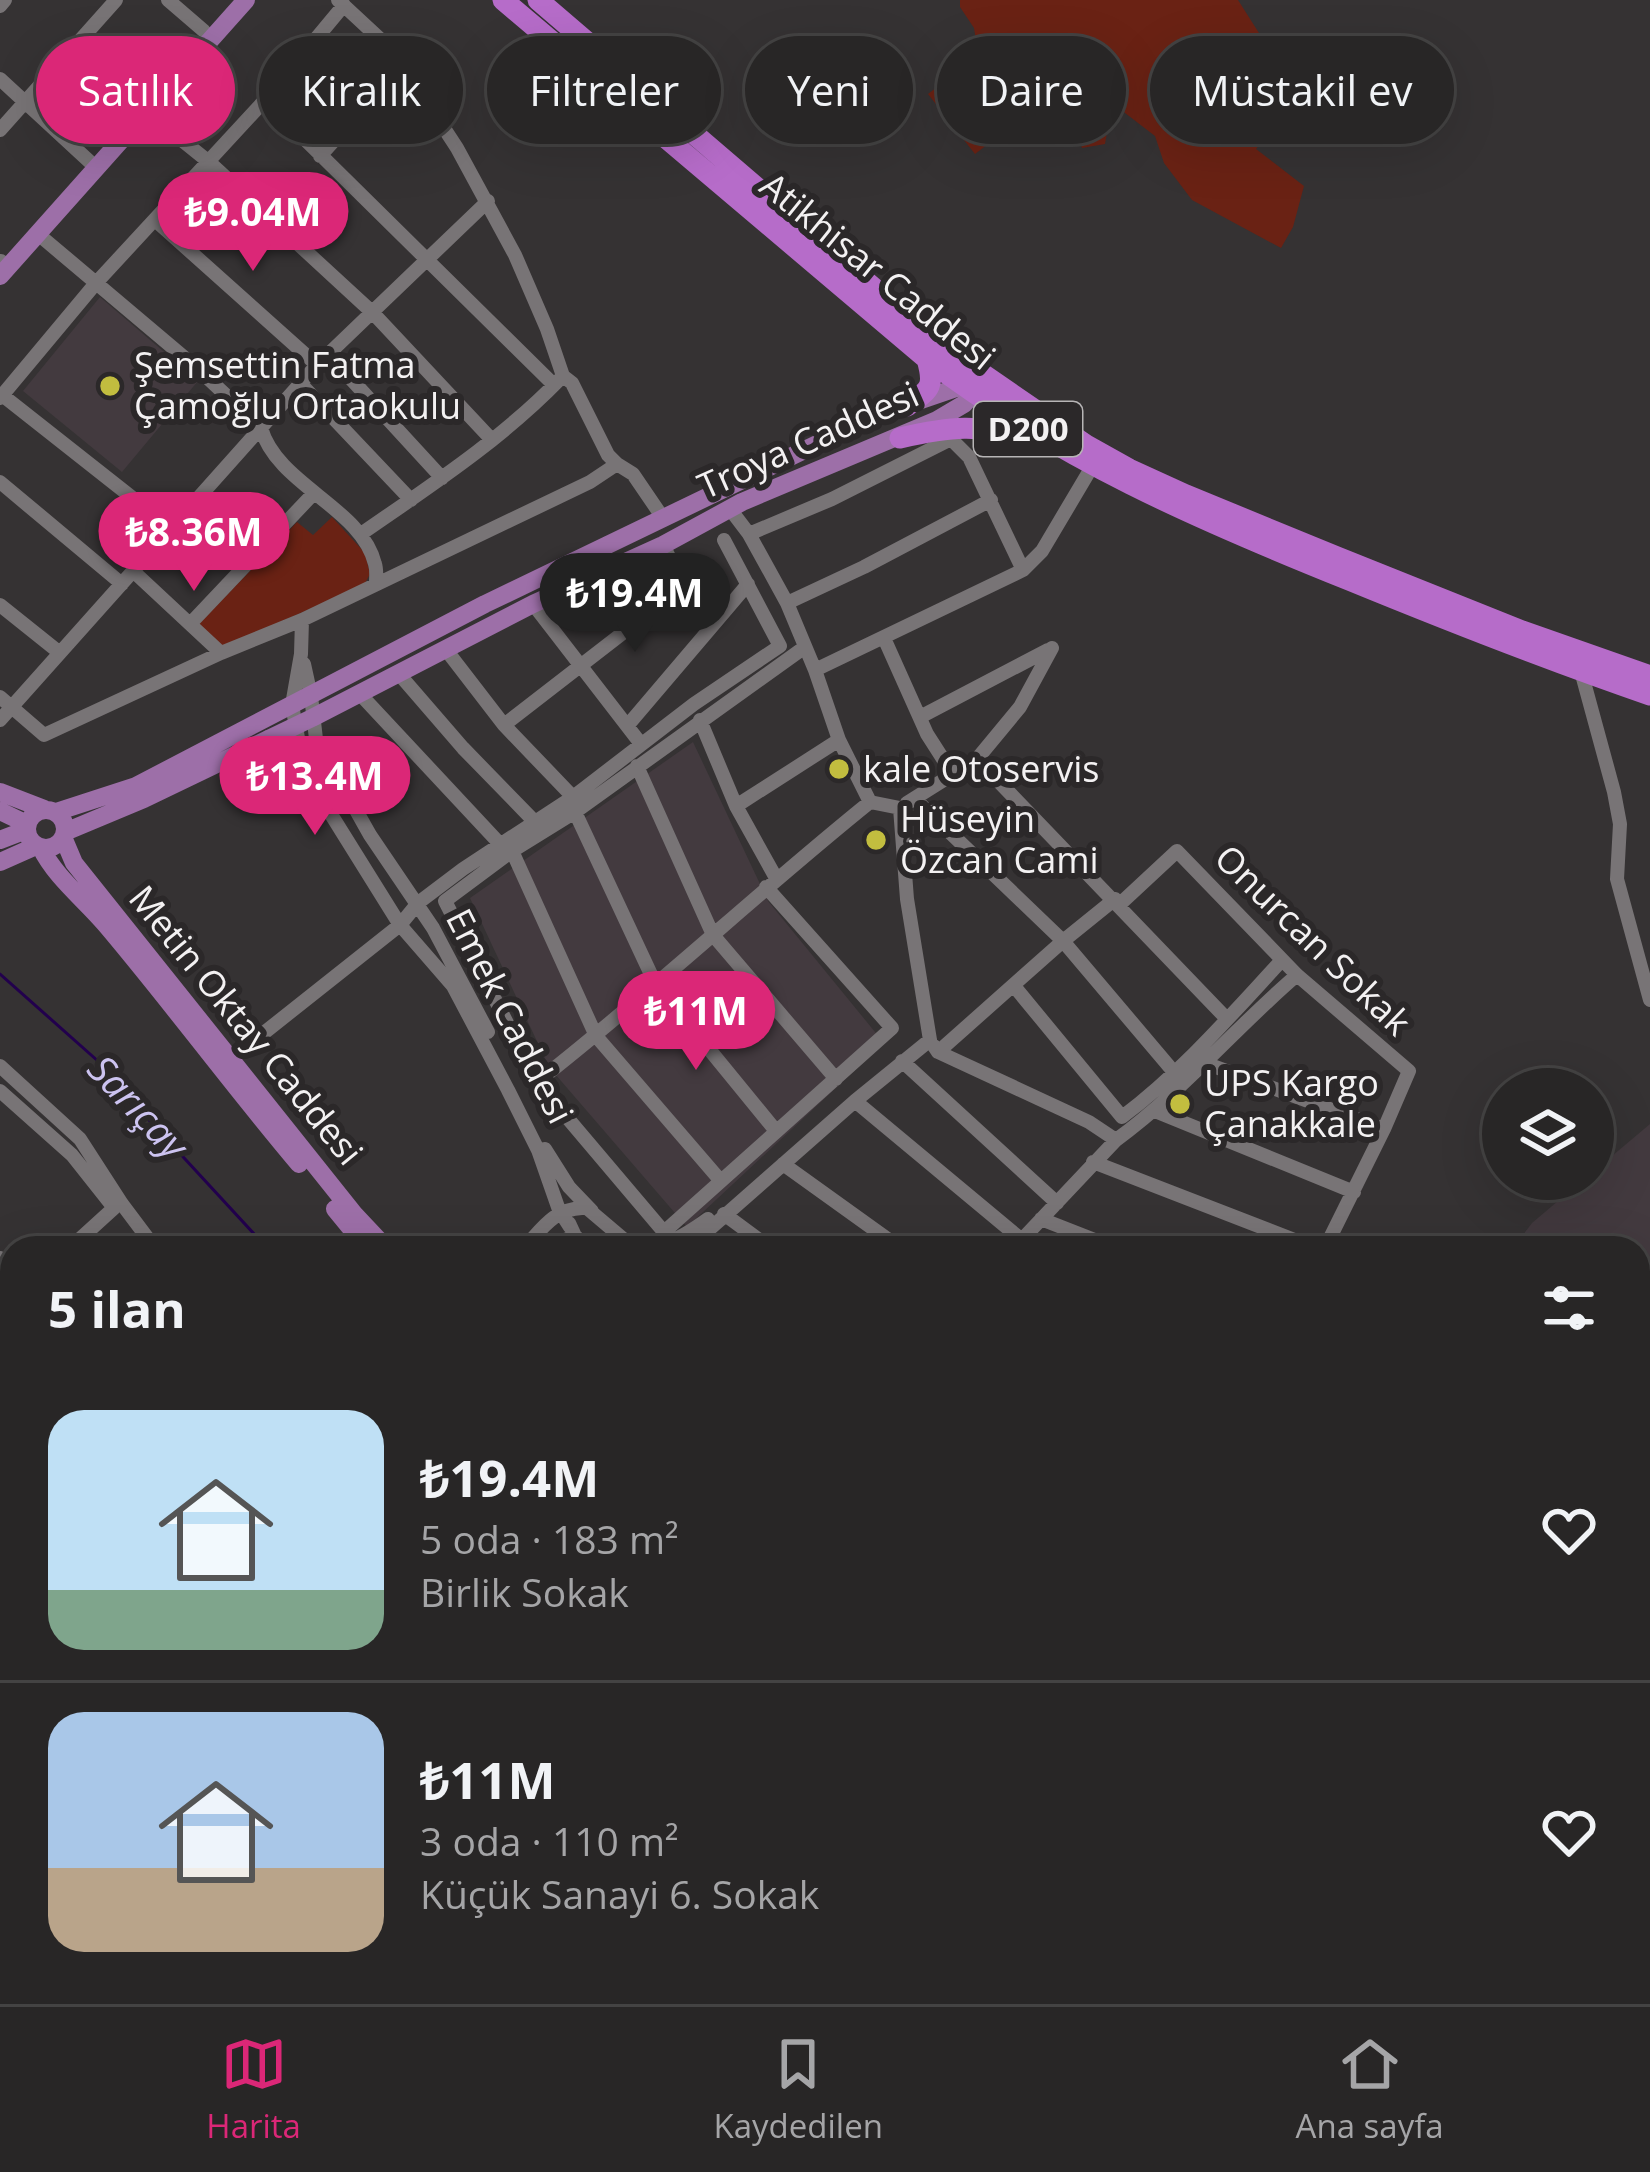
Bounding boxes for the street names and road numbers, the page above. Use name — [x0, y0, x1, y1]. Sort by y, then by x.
street label: Atikhisar Caddesi — [751, 161, 1006, 381]
street label: Troya Caddesi — [690, 369, 926, 510]
road number: D200 — [974, 402, 1082, 456]
street label: Onurcan Sokak — [1205, 834, 1422, 1046]
street label: Metin Oktay Caddesi — [118, 875, 374, 1175]
street label: Emek Caddesi — [435, 900, 586, 1132]

